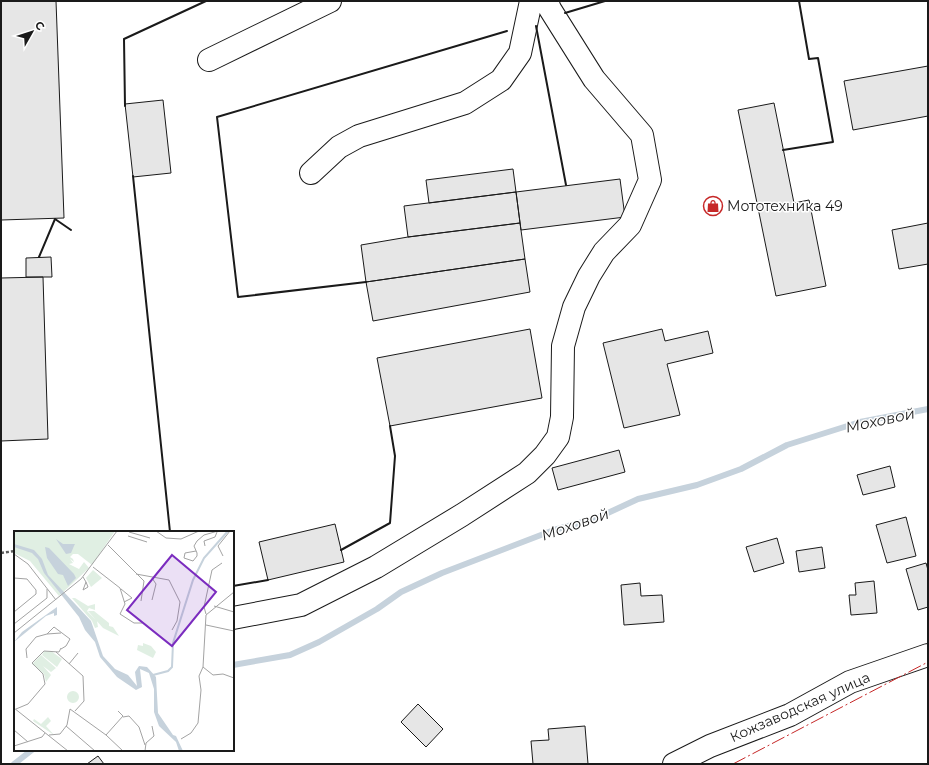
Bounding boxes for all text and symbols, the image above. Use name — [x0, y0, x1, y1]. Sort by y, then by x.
north arrow — [12, 12, 52, 52]
text: С — [32, 18, 48, 33]
shop icon: Мототехника 49 — [702, 195, 724, 217]
place label: Мототехника 49 — [727, 197, 843, 215]
water label: Моховой — [844, 403, 916, 437]
water label: Моховой — [539, 504, 611, 544]
inset map — [14, 531, 234, 751]
street label: Кожзаводская улица — [727, 668, 873, 746]

